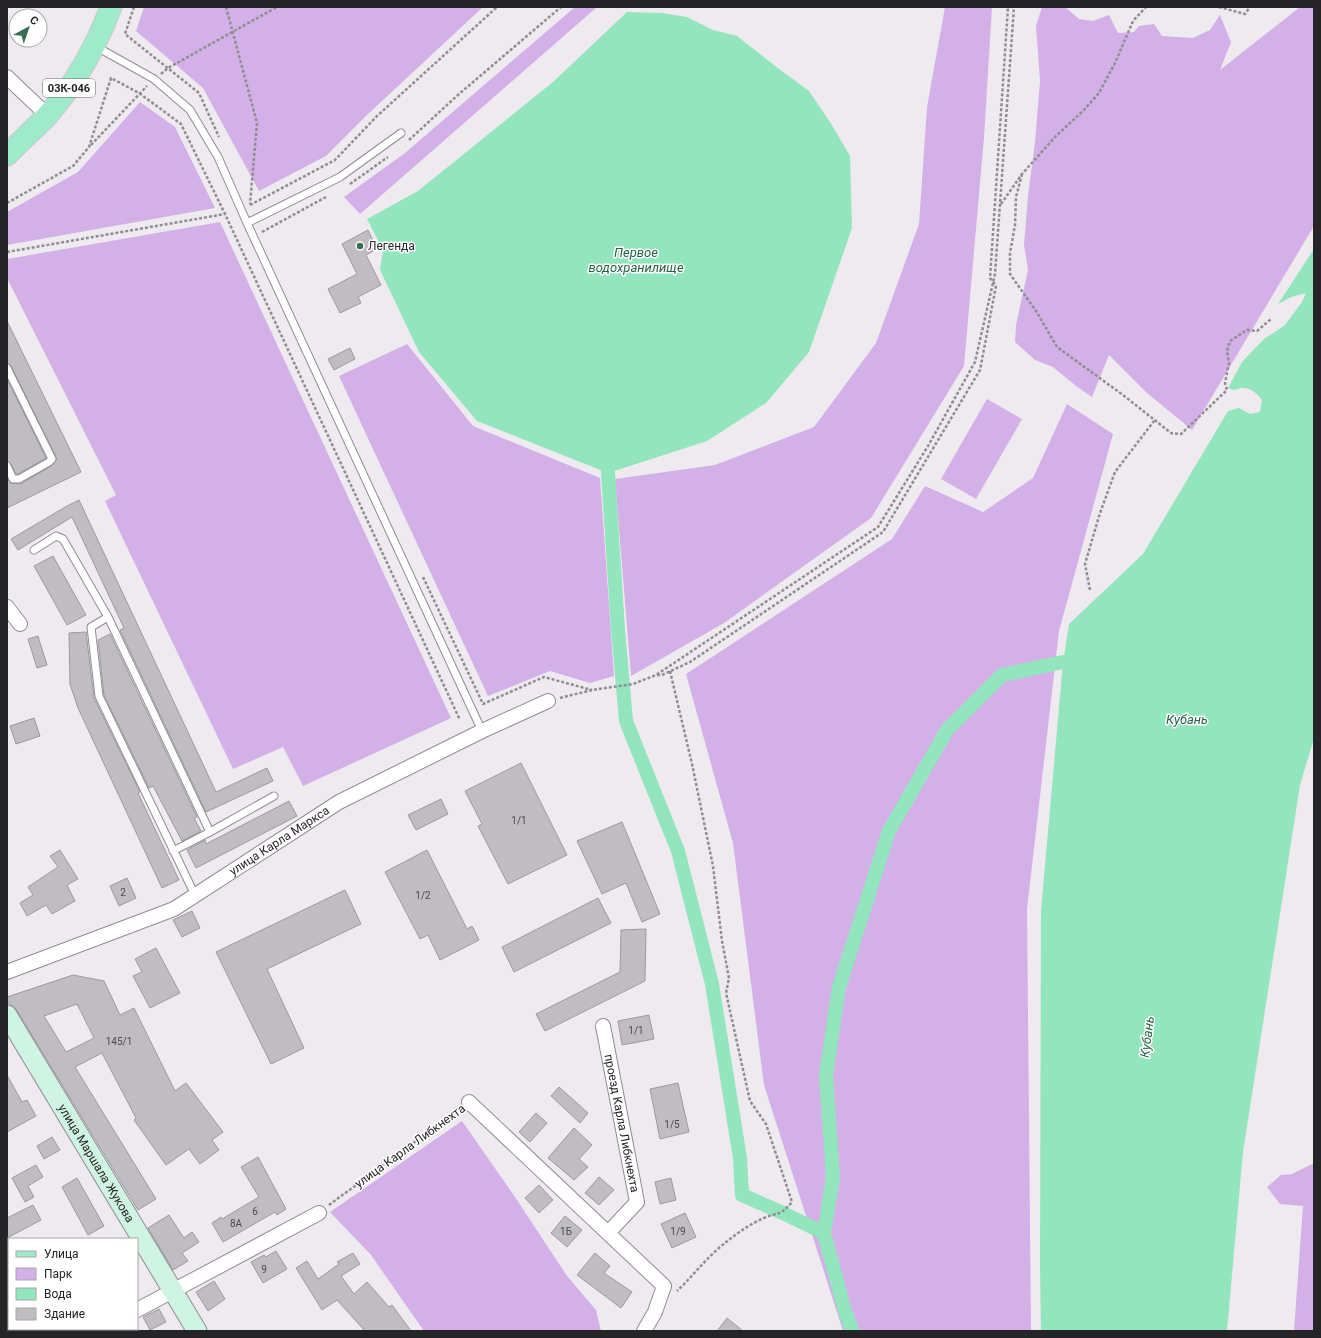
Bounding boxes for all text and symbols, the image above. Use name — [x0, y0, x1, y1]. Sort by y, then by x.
north arrow — [8, 8, 48, 48]
text: С — [27, 13, 41, 28]
road number: 03К-046 — [43, 79, 95, 97]
place label: Легенда — [368, 239, 415, 253]
marker: Легенда — [355, 241, 365, 251]
water label: Первое водохранилище — [588, 245, 684, 275]
water label: Кубань — [1166, 712, 1208, 727]
street label: улица Карла Маркса — [227, 803, 332, 878]
house number: 1/1 — [511, 815, 527, 826]
house number: 2 — [120, 887, 126, 898]
house number: 1/2 — [415, 890, 431, 901]
water label: Кубань — [1137, 1015, 1157, 1059]
house number: 1/1 — [628, 1025, 644, 1036]
house number: 145/1 — [106, 1036, 132, 1047]
street label: проезд Карла Либкнехта — [602, 1053, 642, 1194]
street label: улица Карла Либкнехта — [352, 1101, 468, 1191]
street label: улица Маршала Жукова — [55, 1102, 137, 1225]
house number: 1/5 — [664, 1119, 680, 1130]
house number: 6 — [252, 1206, 258, 1217]
house number: 8А — [230, 1218, 243, 1229]
house number: 1Б — [560, 1226, 572, 1237]
house number: 1/9 — [670, 1226, 686, 1237]
legend — [8, 1238, 138, 1330]
text: Улица — [44, 1247, 79, 1261]
house number: 9 — [261, 1264, 267, 1275]
text: Парк — [44, 1267, 73, 1281]
text: Вода — [44, 1287, 72, 1301]
text: Здание — [44, 1307, 85, 1321]

